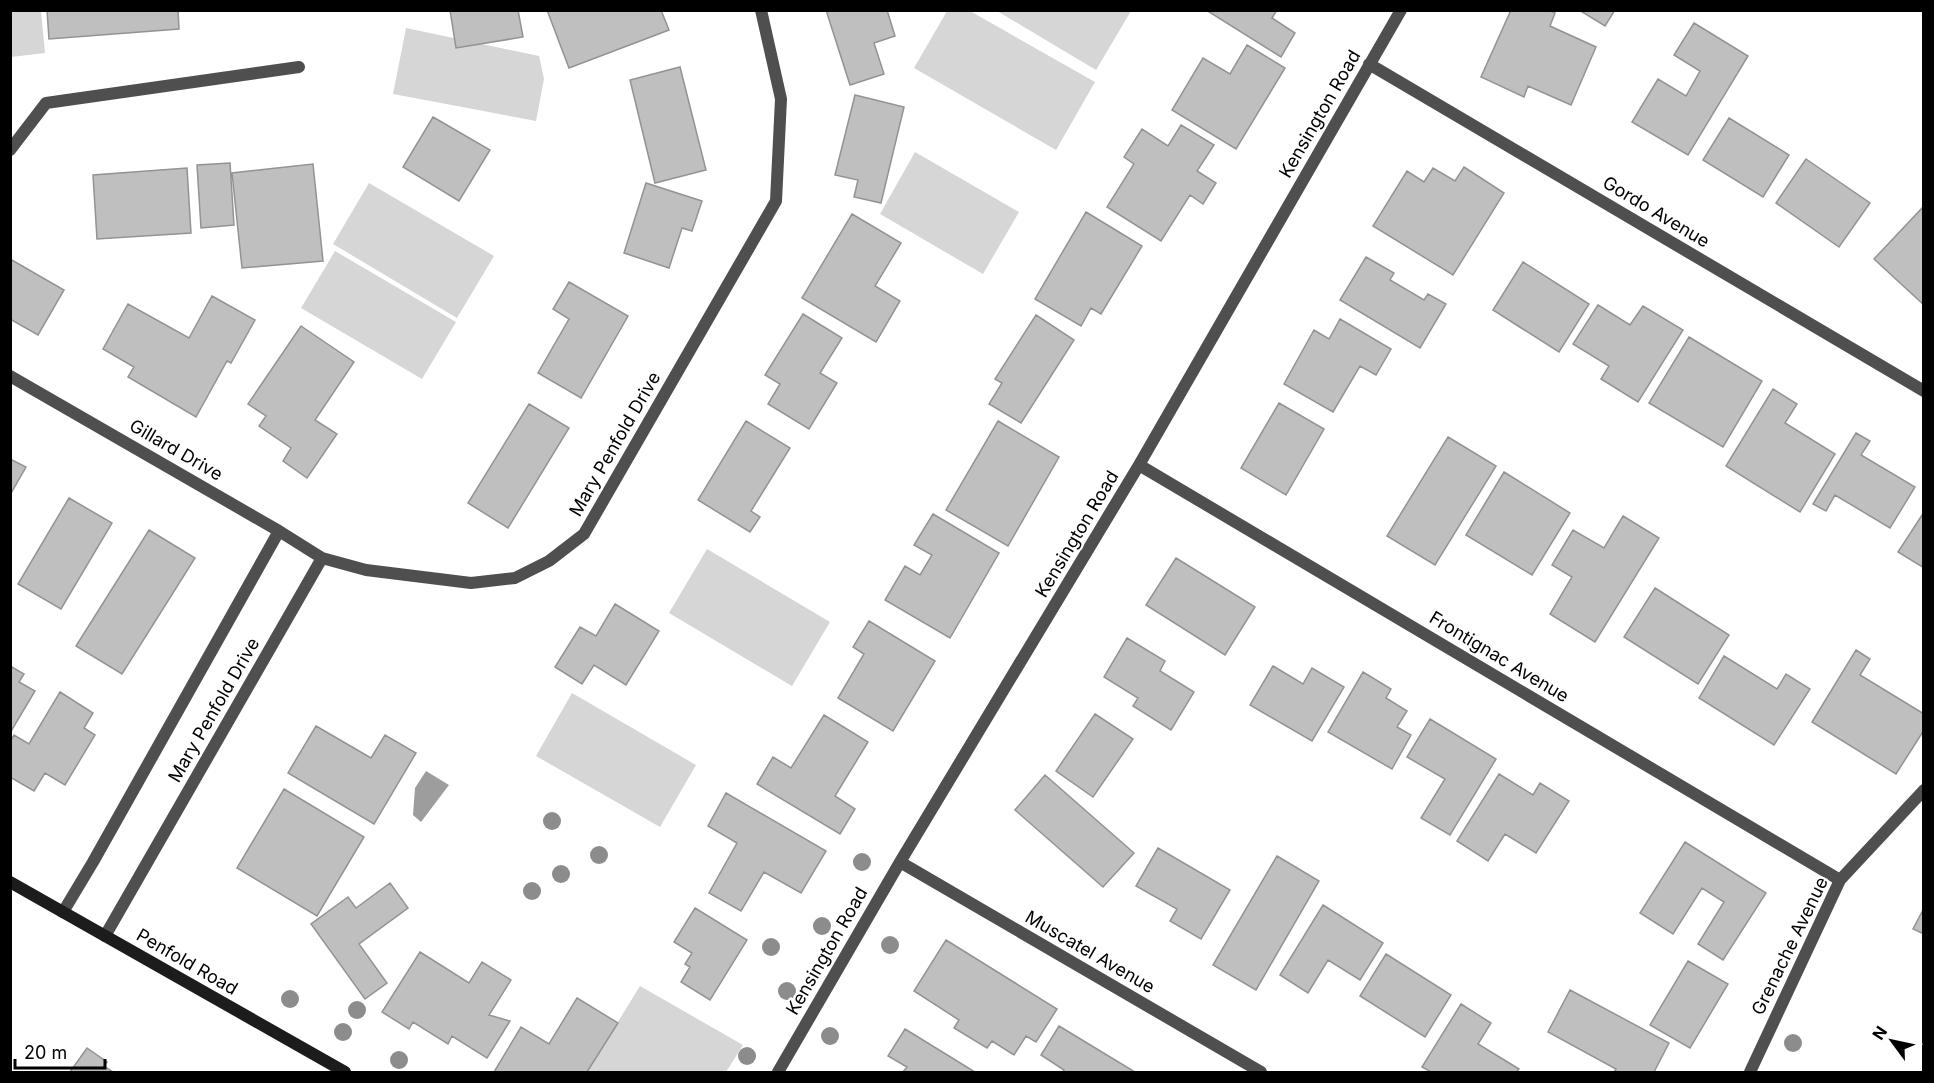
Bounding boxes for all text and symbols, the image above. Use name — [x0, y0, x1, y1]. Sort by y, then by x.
street label: Kensington Road — [1275, 46, 1365, 181]
street label: Gordo Avenue — [1599, 171, 1713, 252]
street label: Mary Penfold Drive — [565, 368, 664, 520]
street label: Gillard Drive — [126, 415, 226, 485]
street label: Kensington Road — [1031, 467, 1123, 601]
street label: Frontignac Avenue — [1426, 607, 1573, 706]
street label: Mary Penfold Drive — [164, 634, 263, 786]
street label: Grenache Avenue — [1747, 873, 1832, 1018]
street label: Kensington Road — [782, 883, 872, 1018]
street label: Muscatel Avenue — [1022, 906, 1159, 997]
street label: Penfold Road — [133, 924, 242, 999]
north arrow — [1862, 1011, 1922, 1071]
text: N — [1868, 1022, 1891, 1043]
scale bar — [15, 1032, 105, 1070]
text: 20 m — [24, 1042, 67, 1063]

